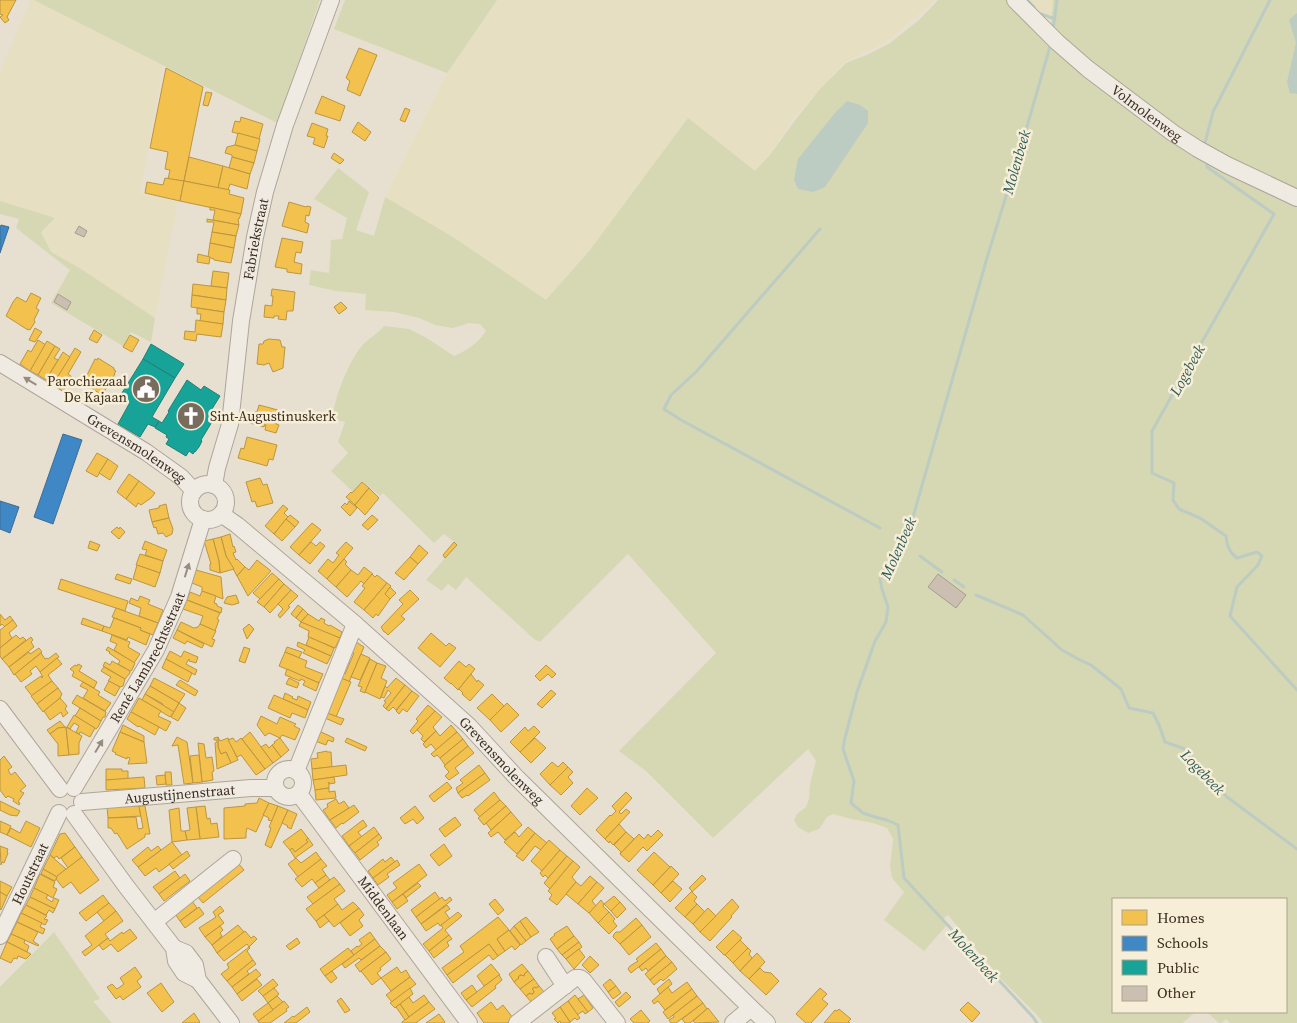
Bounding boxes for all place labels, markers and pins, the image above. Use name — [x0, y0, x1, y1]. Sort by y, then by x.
place label: Parochiezaal De Kajaan — [47, 371, 128, 407]
public building icon: Parochiezaal De Kajaan — [131, 374, 161, 404]
church icon: Sint-Augustinuskerk — [176, 401, 206, 431]
place label: Sint-Augustinuskerk — [210, 406, 336, 426]

